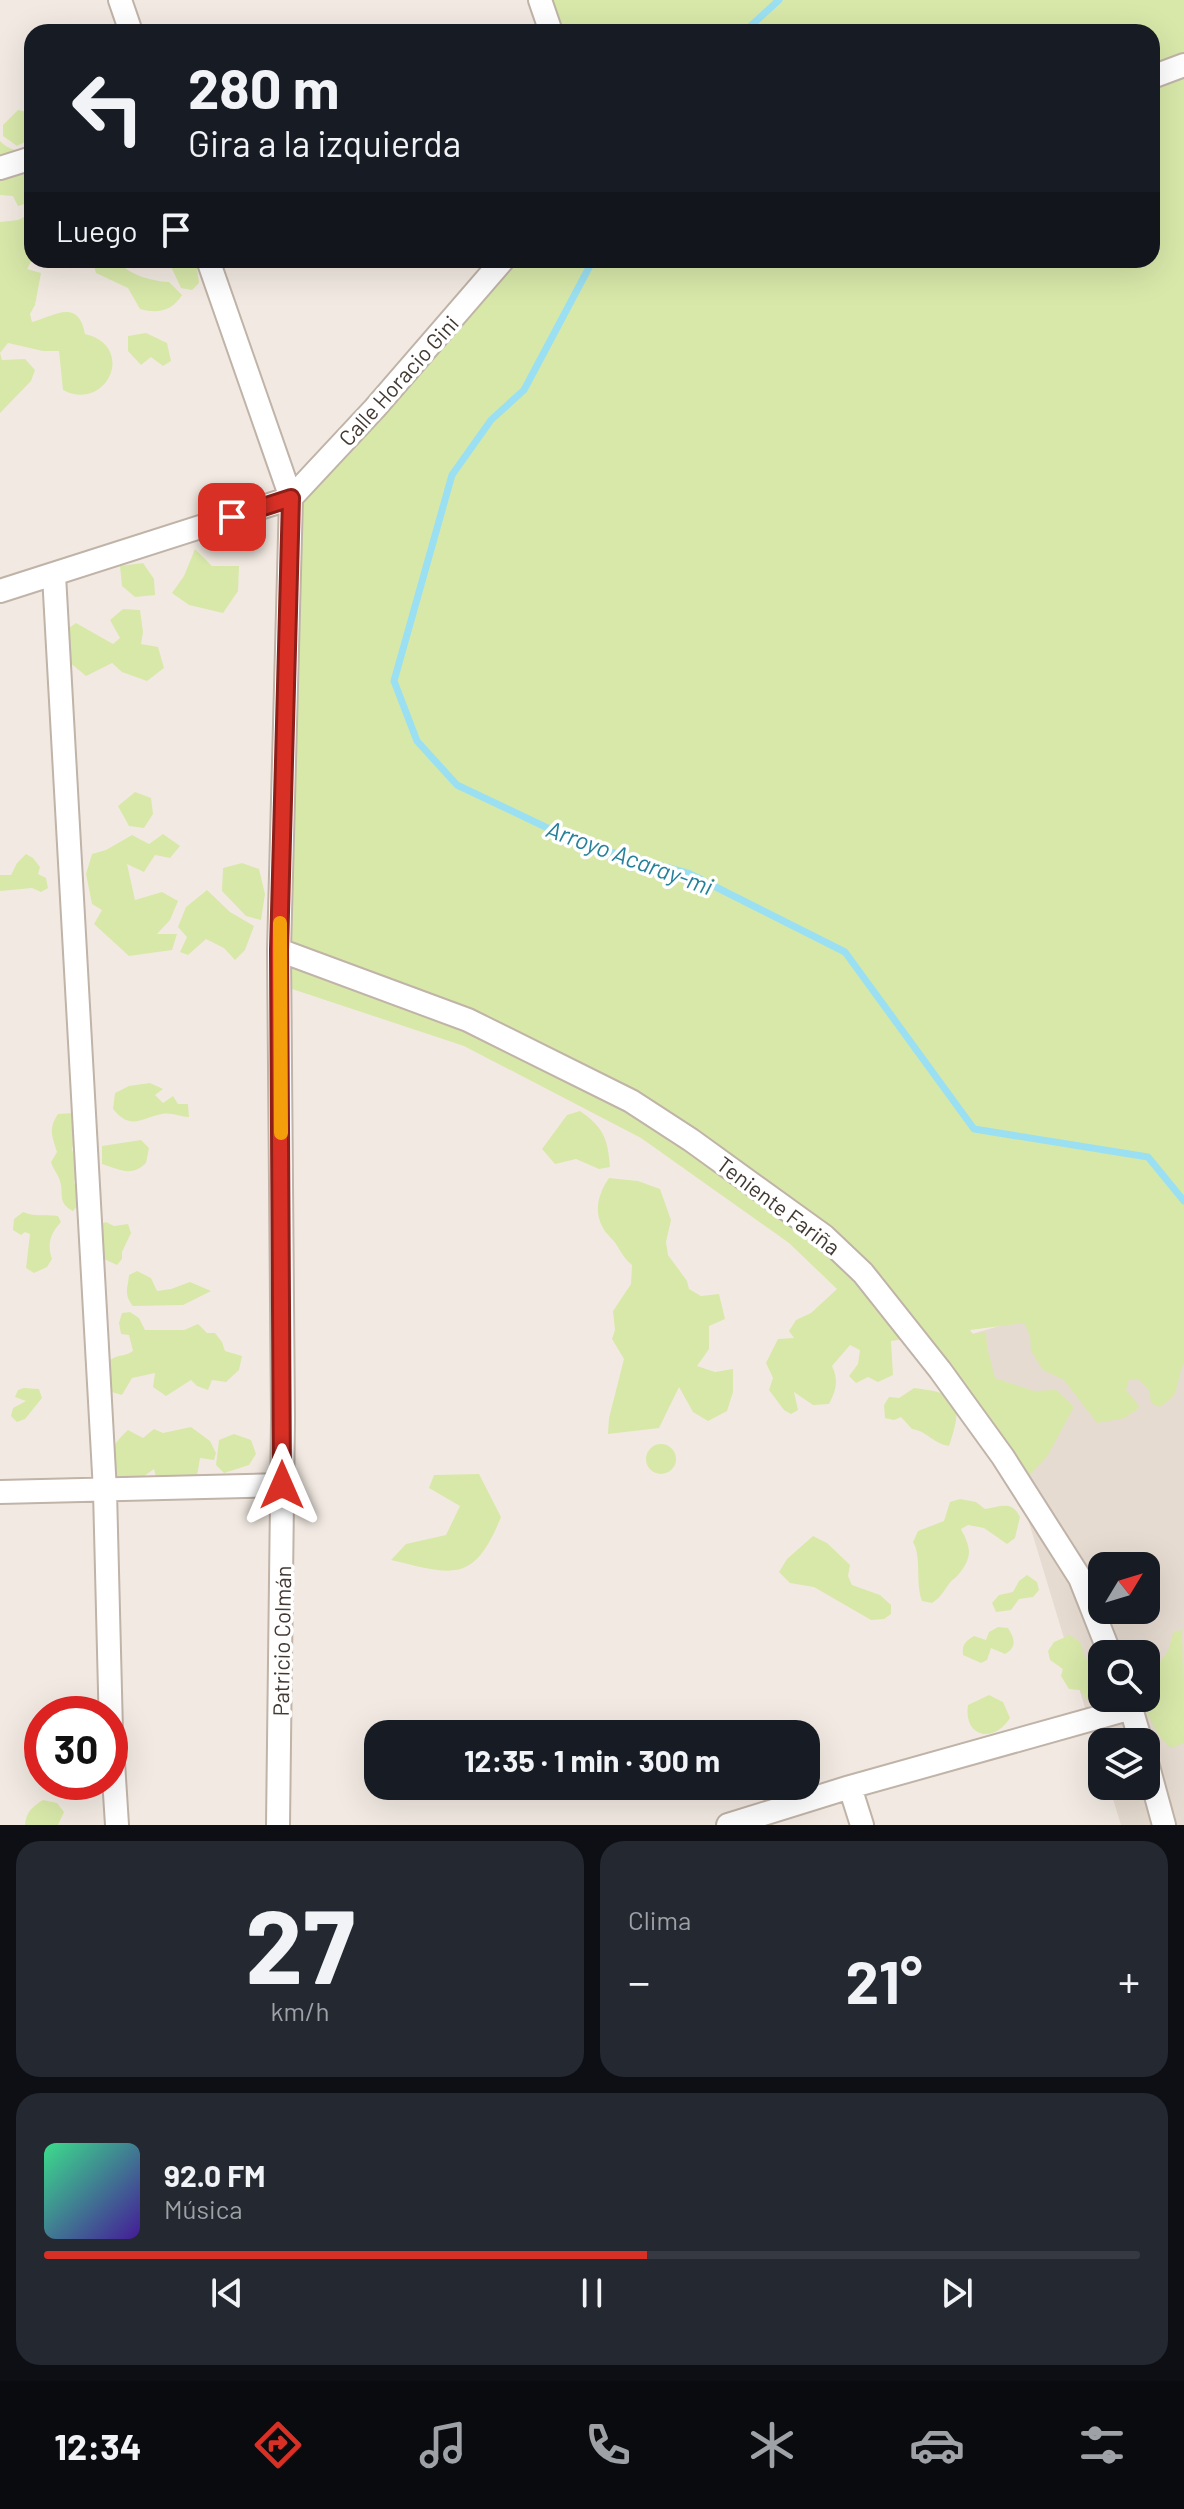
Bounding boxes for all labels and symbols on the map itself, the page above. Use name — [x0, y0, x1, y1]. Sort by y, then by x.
street label: Calle Horacio Gini — [333, 310, 463, 450]
pin — [198, 483, 266, 551]
water label: Arroyo Acaray-mi — [543, 813, 717, 901]
street label: Teniente Fariña — [712, 1150, 846, 1260]
position arrow — [240, 1443, 324, 1527]
north arrow — [1088, 1552, 1160, 1624]
street label: Patricio Colmán — [267, 1565, 295, 1717]
speed limit sign: 30 — [24, 1696, 128, 1800]

